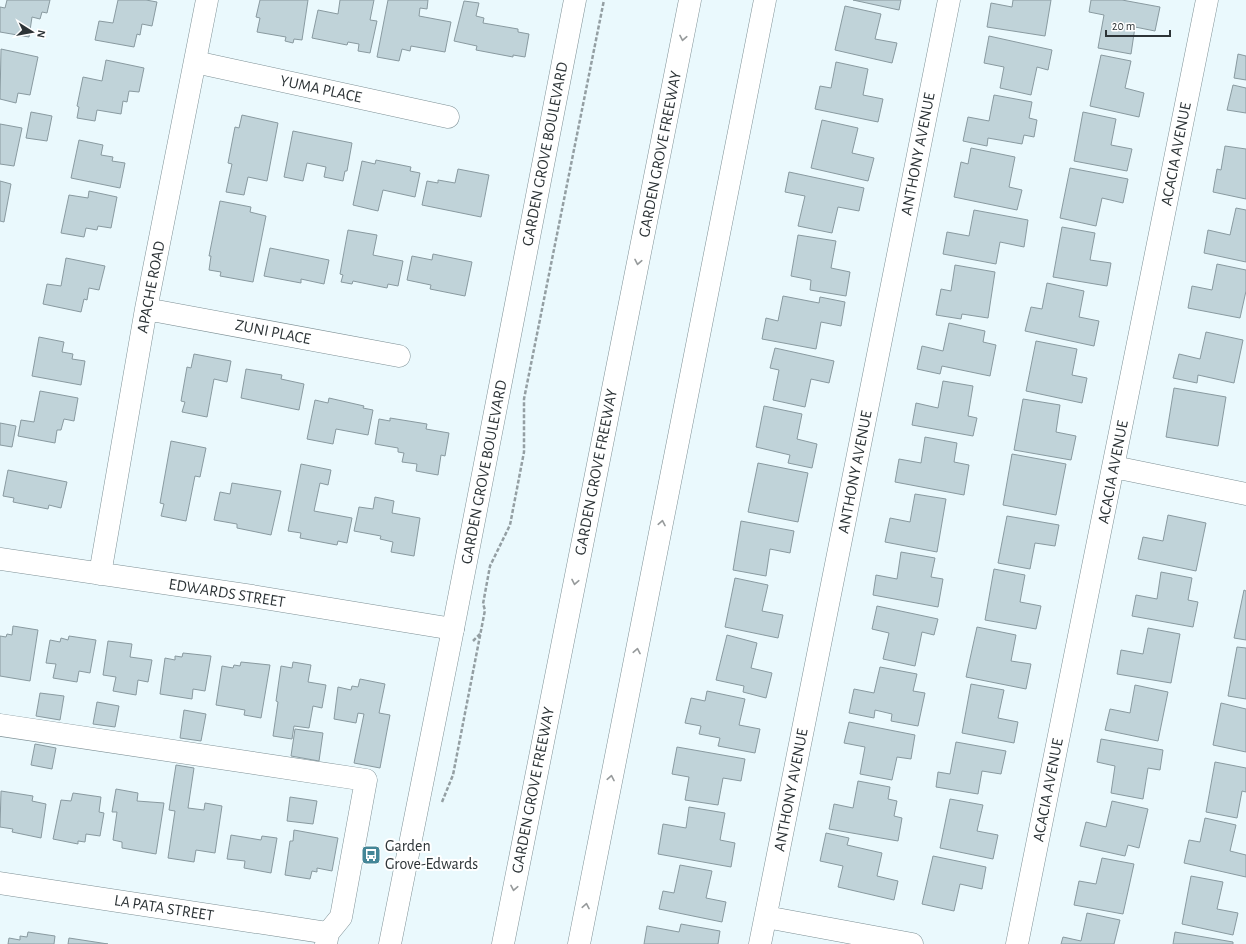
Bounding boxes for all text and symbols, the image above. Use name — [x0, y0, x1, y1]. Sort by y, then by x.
north arrow — [12, 12, 52, 52]
scale bar — [1106, 12, 1170, 38]
text: 20 m — [1112, 20, 1135, 32]
text: N — [35, 29, 47, 39]
one-way arrow — [679, 35, 687, 41]
street label: GARDEN GROVE BOULEVARD — [519, 61, 571, 247]
street label: GARDEN GROVE FREEWAY — [636, 69, 684, 239]
street label: YUMA PLACE — [279, 73, 364, 106]
street label: ANTHONY AVENUE — [898, 91, 938, 217]
street label: ACACIA AVENUE — [1158, 101, 1194, 207]
street label: APACHE ROAD — [134, 240, 168, 334]
one-way arrow — [635, 259, 643, 265]
street label: ZUNI PLACE — [234, 317, 312, 347]
street label: GARDEN GROVE BOULEVARD — [458, 379, 510, 565]
street label: GARDEN GROVE FREEWAY — [572, 387, 620, 557]
street label: ANTHONY AVENUE — [835, 409, 875, 535]
street label: ACACIA AVENUE — [1095, 419, 1131, 525]
one-way arrow — [657, 520, 666, 526]
street label: EDWARDS STREET — [168, 576, 287, 610]
one-way arrow — [571, 578, 579, 585]
one-way arrow — [632, 648, 640, 654]
street label: GARDEN GROVE FREEWAY — [509, 705, 557, 875]
street label: ANTHONY AVENUE — [771, 727, 811, 853]
street label: ACACIA AVENUE — [1030, 737, 1066, 843]
one-way arrow — [607, 775, 615, 781]
place label: Garden Grove-Edwards — [385, 838, 478, 872]
bus stop icon: Garden Grove-Edwards — [360, 844, 382, 866]
one-way arrow — [510, 884, 518, 891]
street label: LA PATA STREET — [113, 892, 215, 924]
one-way arrow — [582, 903, 590, 909]

